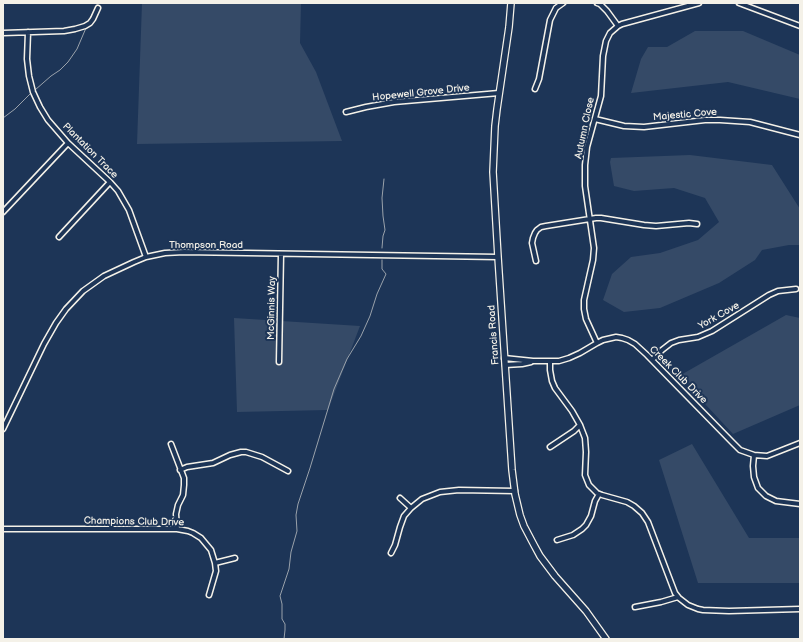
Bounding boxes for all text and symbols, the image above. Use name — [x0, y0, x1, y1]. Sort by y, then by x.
street label: Hopewell Grove Drive — [372, 82, 470, 104]
street label: Autumn Close — [573, 96, 597, 160]
street label: Majestic Cove — [652, 106, 718, 124]
street label: Plantation Trace — [60, 121, 120, 181]
street label: Thompson Road — [169, 239, 243, 251]
street label: McGinnis Way — [265, 276, 279, 340]
street label: York Cove — [696, 300, 742, 332]
street label: Francis Road — [486, 305, 502, 365]
street label: Creek Club Drive — [647, 344, 709, 406]
street label: Champions Club Drive — [84, 515, 184, 529]

